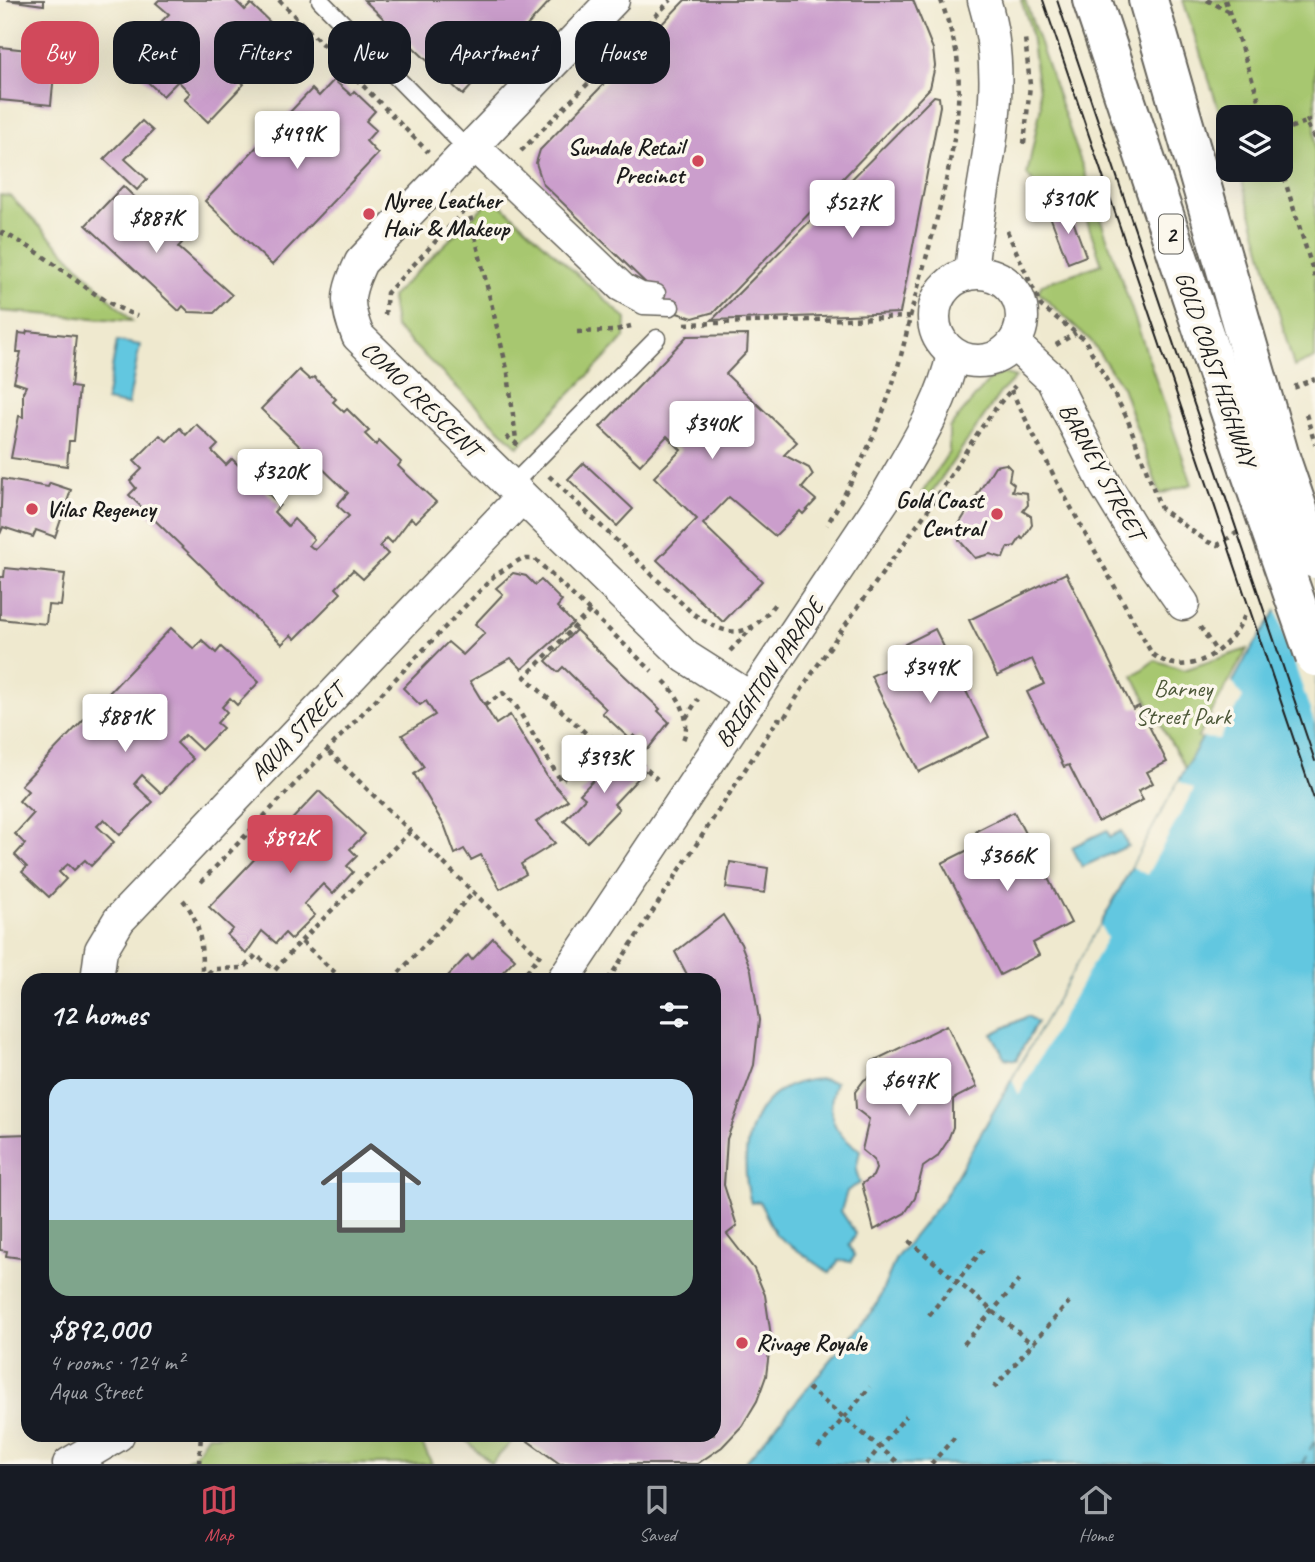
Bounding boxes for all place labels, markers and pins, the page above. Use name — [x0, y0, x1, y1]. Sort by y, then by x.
pin: $499K — [248, 111, 346, 171]
place label: Sundale Retail Precinct — [568, 132, 689, 190]
marker: Sundale Retail Precinct — [690, 153, 706, 169]
pin: $310K — [1019, 176, 1117, 236]
pin: $527K — [803, 180, 901, 240]
place label: Nyree Leather Hair & Makeup — [383, 185, 511, 243]
pin: $887K — [107, 196, 205, 255]
marker: Nyree Leather Hair & Makeup — [361, 206, 377, 222]
pin: $340K — [663, 402, 761, 461]
pin: $320K — [231, 449, 329, 509]
place label: Gold Coast Central — [896, 485, 988, 543]
place label: Vilas Regency — [46, 494, 158, 524]
marker: Vilas Regency — [24, 501, 40, 517]
marker: Gold Coast Central — [989, 506, 1005, 522]
pin: $349K — [881, 646, 979, 705]
pin: $881K — [76, 694, 174, 754]
pin: $393K — [555, 736, 653, 795]
pin: $892K — [241, 816, 339, 875]
pin: $366K — [958, 834, 1056, 893]
pin: $647K — [860, 1058, 958, 1118]
place label: Rivage Royale — [756, 1328, 868, 1358]
marker: Rivage Royale — [734, 1335, 750, 1351]

